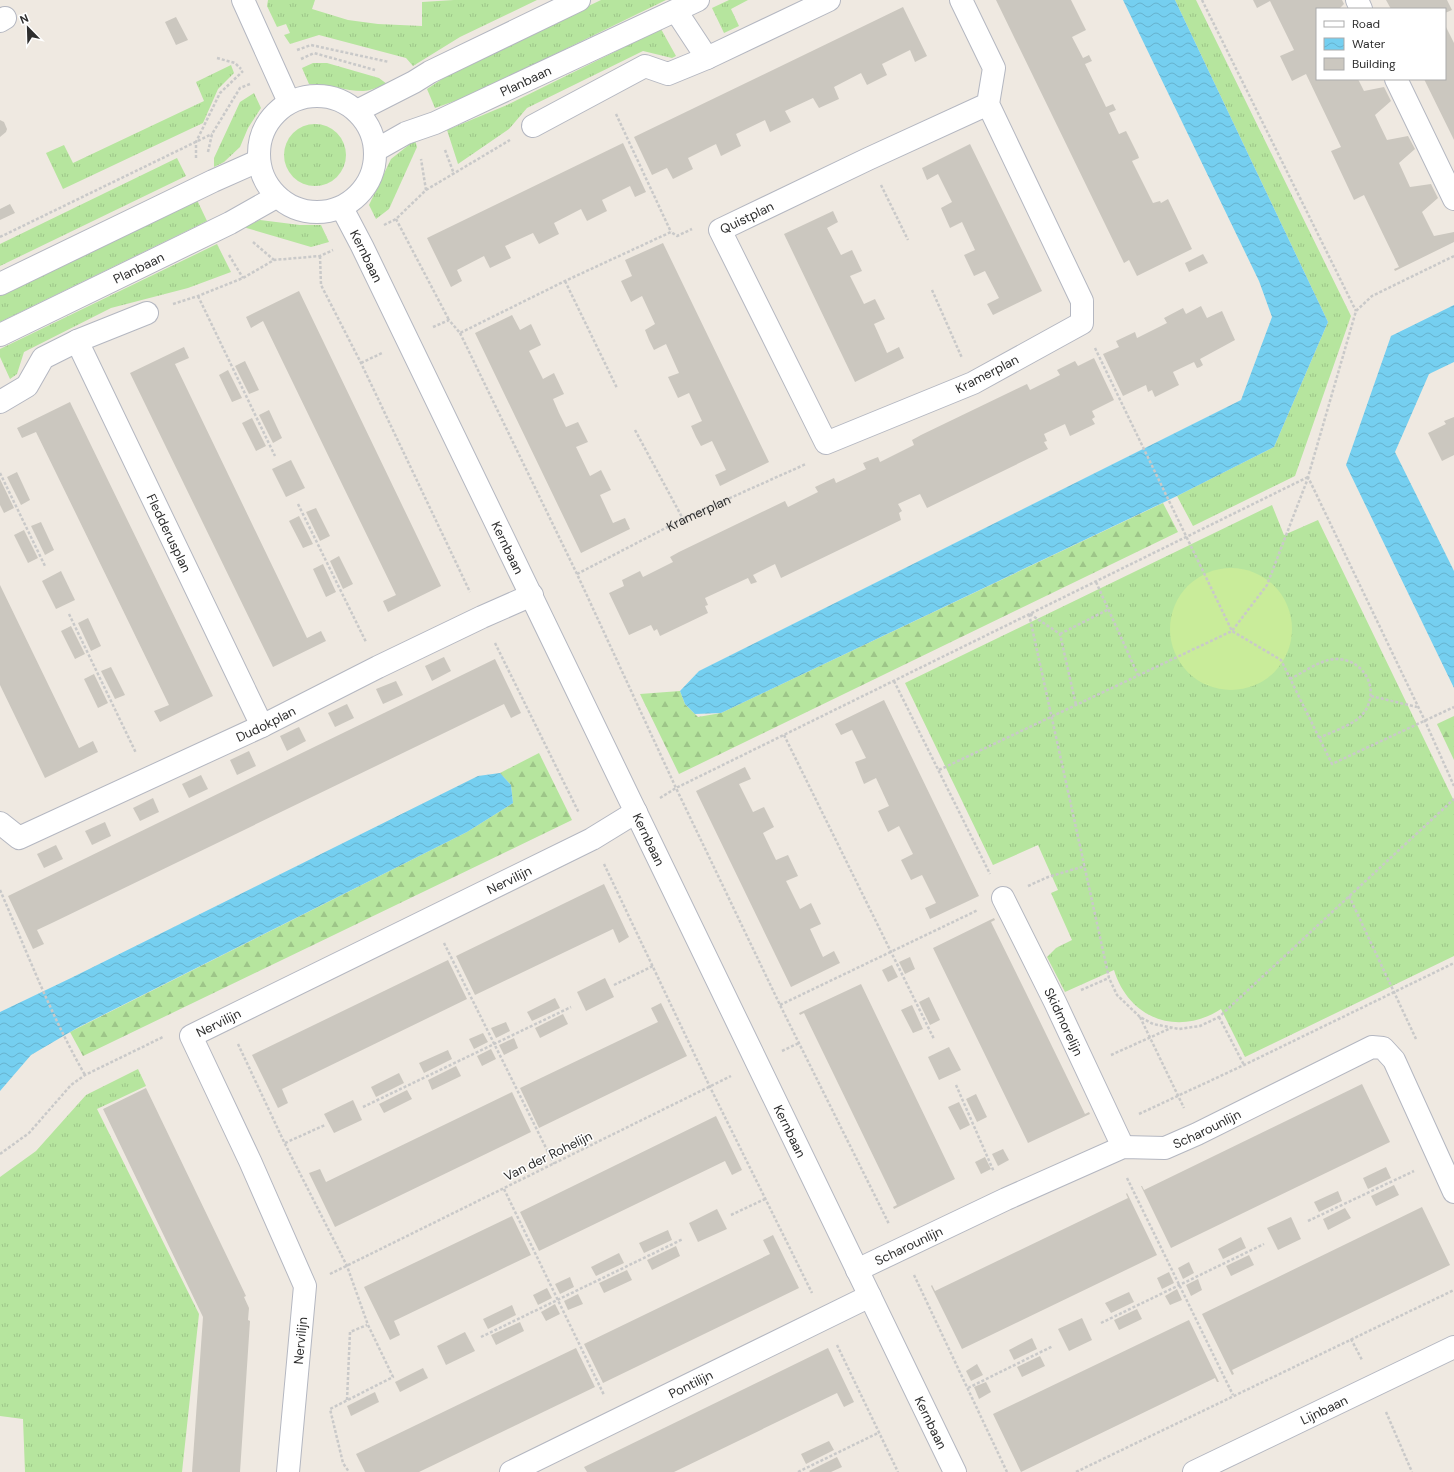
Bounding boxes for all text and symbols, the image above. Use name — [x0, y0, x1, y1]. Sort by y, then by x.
north arrow — [8, 8, 48, 48]
legend — [1316, 8, 1446, 80]
text: N — [18, 11, 31, 27]
text: Road — [1352, 16, 1380, 32]
text: Water — [1352, 36, 1386, 52]
text: Building — [1352, 56, 1396, 72]
street label: Planbaan — [497, 61, 554, 100]
street label: Quistplan — [717, 197, 776, 237]
street label: Kernbaan — [346, 227, 387, 285]
street label: Planbaan — [110, 248, 167, 287]
street label: Kramerplan — [952, 351, 1022, 397]
street label: Kramerplan — [663, 490, 733, 535]
street label: Fledderusplan — [143, 491, 195, 575]
street label: Kernbaan — [488, 518, 528, 577]
street label: Dudokplan — [233, 702, 298, 745]
street label: Kernbaan — [629, 810, 669, 868]
street label: Nervilijn — [484, 862, 534, 898]
street label: Skidmorelijn — [1041, 985, 1087, 1058]
street label: Nervilijn — [193, 1004, 244, 1041]
street label: Kernbaan — [770, 1102, 810, 1160]
street label: Scharounlijn — [1170, 1105, 1243, 1152]
street label: Van der Rohelijn — [501, 1127, 595, 1185]
street label: Scharounlijn — [872, 1222, 945, 1269]
street label: Nervilijn — [289, 1316, 311, 1365]
street label: Pontilijn — [666, 1366, 716, 1402]
street label: Lijnbaan — [1297, 1391, 1350, 1428]
street label: Kernbaan — [911, 1393, 951, 1452]

